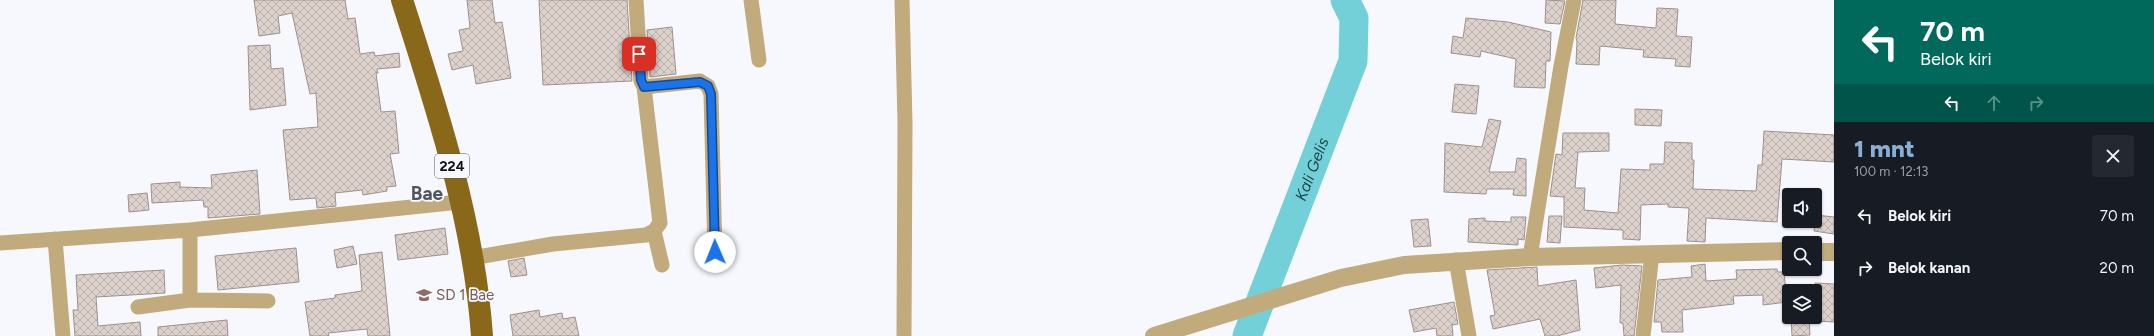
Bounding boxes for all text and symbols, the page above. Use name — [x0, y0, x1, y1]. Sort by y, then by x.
text: 70 m — [1920, 14, 1985, 48]
icon: left — [1854, 16, 1906, 68]
pin — [622, 37, 656, 71]
icon: arrive — [628, 43, 650, 65]
text: Belok kiri — [1920, 48, 1992, 70]
icon: left — [1941, 92, 1963, 114]
icon: ahead — [1983, 92, 2005, 114]
icon: right — [2025, 92, 2047, 114]
water label: Kali Gelis — [1291, 134, 1333, 203]
text: 1 mnt — [1854, 134, 1915, 163]
button: close — [2092, 135, 2134, 177]
road number: 224 — [435, 154, 469, 178]
text: 100 m · 12:13 — [1854, 164, 1928, 179]
district label: Bae — [411, 182, 444, 205]
map controls — [1782, 188, 1822, 324]
button: sound — [1782, 188, 1822, 228]
icon: left — [1854, 205, 1876, 227]
text: Belok kiri — [1888, 207, 1951, 225]
text: 70 m — [2100, 207, 2134, 225]
position arrow — [694, 231, 736, 273]
button: search — [1782, 236, 1822, 276]
icon: right — [1854, 257, 1876, 279]
text: Belok kanan — [1888, 259, 1970, 277]
text: 20 m — [2100, 259, 2134, 277]
button: layers — [1782, 284, 1822, 324]
school or university icon: SD 1 Bae — [415, 286, 433, 304]
place label: SD 1 Bae — [436, 286, 494, 304]

